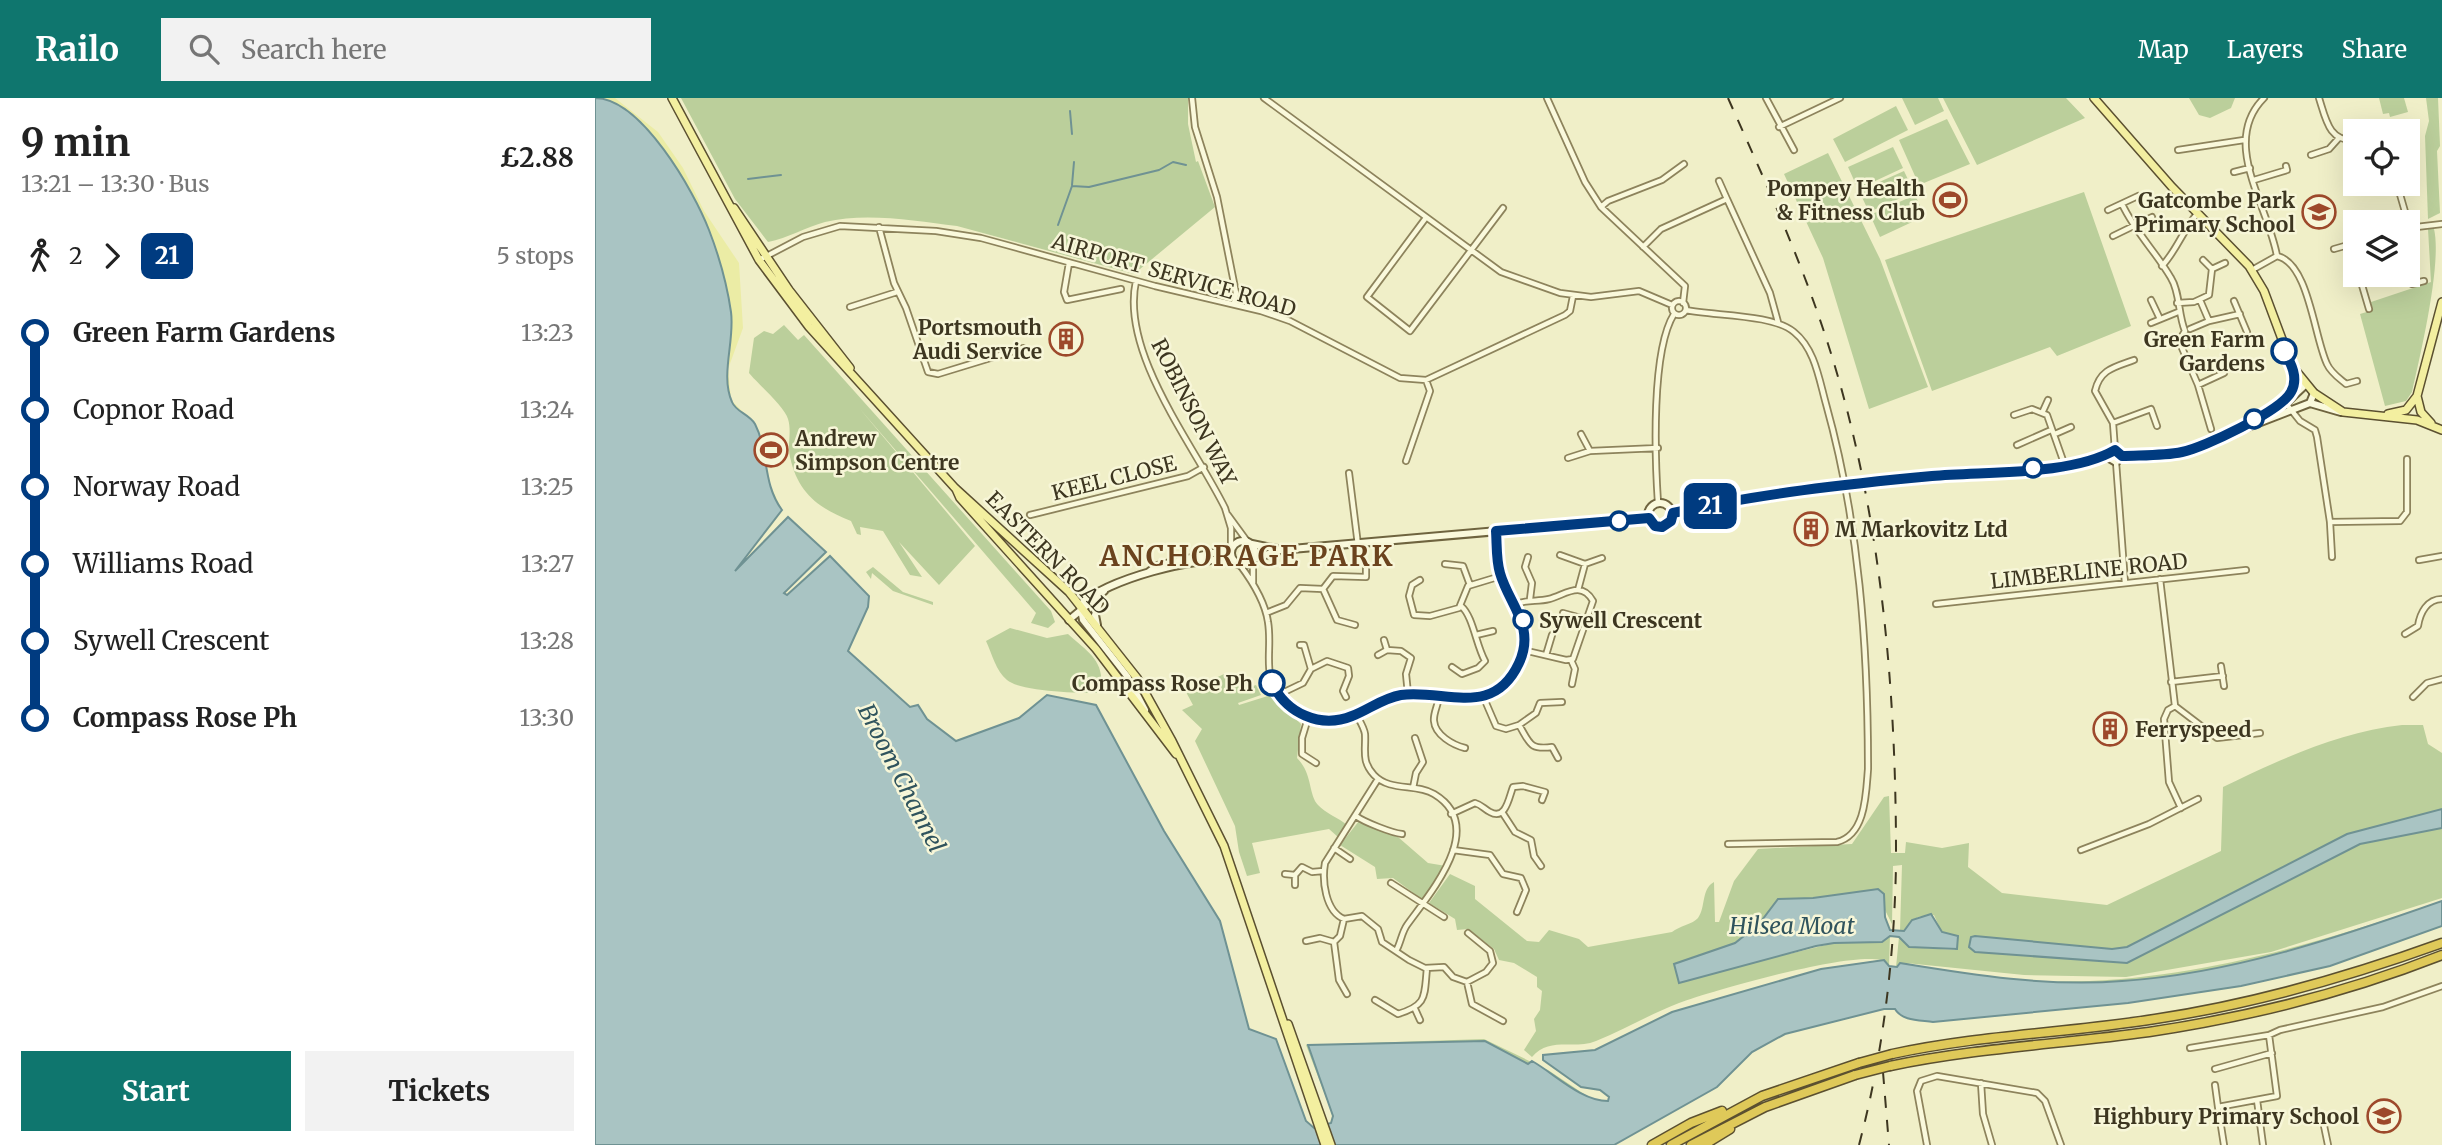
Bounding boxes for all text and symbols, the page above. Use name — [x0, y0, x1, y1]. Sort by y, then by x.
search box — [161, 18, 651, 81]
text: Railo — [35, 29, 119, 70]
icon: search — [185, 30, 223, 68]
text: Search here — [241, 33, 387, 66]
text: Map — [2138, 34, 2189, 65]
text: Layers — [2227, 34, 2303, 65]
text: Share — [2341, 34, 2407, 65]
text: 9 min — [21, 119, 130, 166]
map controls — [2343, 119, 2420, 287]
button: locate — [2343, 119, 2420, 196]
text: £2.88 — [500, 141, 574, 174]
text: 13:21 – 13:30 · Bus — [21, 169, 209, 198]
place label: Pompey Health & Fitness Club — [1767, 175, 1925, 226]
sports icon: Pompey Health & Fitness Club — [1931, 181, 1969, 219]
place label: Gatcombe Park Primary School — [2134, 187, 2295, 238]
school or university icon: Gatcombe Park Primary School — [2300, 193, 2338, 231]
button: layers — [2343, 210, 2420, 287]
street label: AIRPORT SERVICE ROAD — [1048, 227, 1299, 323]
icon: walk — [21, 237, 59, 275]
icon: forward — [93, 237, 131, 275]
text: 21 — [155, 240, 179, 271]
text: 2 — [69, 241, 83, 270]
text: 5 stops — [496, 241, 574, 270]
place label: Portsmouth Audi Service — [912, 314, 1042, 365]
text: Green Farm Gardens — [73, 316, 336, 349]
text: 13:23 — [521, 318, 574, 347]
building icon: Portsmouth Audi Service — [1047, 320, 1085, 358]
place label: Green Farm Gardens — [2144, 326, 2265, 377]
street label: ROBINSON WAY — [1145, 334, 1243, 490]
marker: Green Farm Gardens — [2271, 338, 2297, 364]
text: Copnor Road — [73, 393, 234, 426]
text: 13:24 — [520, 395, 574, 424]
unlabelled marker — [2244, 409, 2264, 429]
place label: Andrew Simpson Centre — [794, 425, 959, 476]
sports icon: Andrew Simpson Centre — [752, 431, 790, 469]
street label: KEEL CLOSE — [1049, 449, 1180, 507]
unlabelled marker — [2023, 458, 2043, 478]
text: Norway Road — [73, 470, 240, 503]
text: 13:25 — [521, 472, 574, 501]
line badge: 21 — [1679, 483, 1741, 529]
street label: EASTERN ROAD — [980, 485, 1116, 621]
text: 21 — [1698, 490, 1722, 521]
building icon: M Markovitz Ltd — [1792, 510, 1830, 548]
unlabelled marker — [1609, 511, 1629, 531]
place label: M Markovitz Ltd — [1835, 516, 2008, 543]
district label: ANCHORAGE PARK — [1099, 538, 1394, 574]
text: Williams Road — [73, 547, 253, 580]
street label: LIMBERLINE ROAD — [1989, 547, 2189, 595]
text: 13:27 — [521, 549, 574, 578]
place label: Sywell Crescent — [1539, 607, 1703, 634]
marker: Sywell Crescent — [1513, 610, 1533, 630]
text: Sywell Crescent — [73, 624, 269, 657]
text: 13:28 — [520, 626, 574, 655]
place label: Compass Rose Ph — [1072, 670, 1253, 697]
marker: Compass Rose Ph — [1259, 670, 1285, 696]
water label: Broom Channel — [852, 699, 952, 857]
text: Compass Rose Ph — [73, 701, 297, 734]
text: 13:30 — [520, 703, 574, 732]
building icon: Ferryspeed — [2091, 710, 2129, 748]
place label: Ferryspeed — [2135, 716, 2251, 743]
water label: Hilsea Moat — [1728, 911, 1855, 940]
button: Start — [21, 1051, 291, 1131]
button: Tickets — [305, 1051, 574, 1131]
school or university icon: Highbury Primary School — [2365, 1097, 2403, 1135]
place label: Highbury Primary School — [2093, 1103, 2359, 1130]

